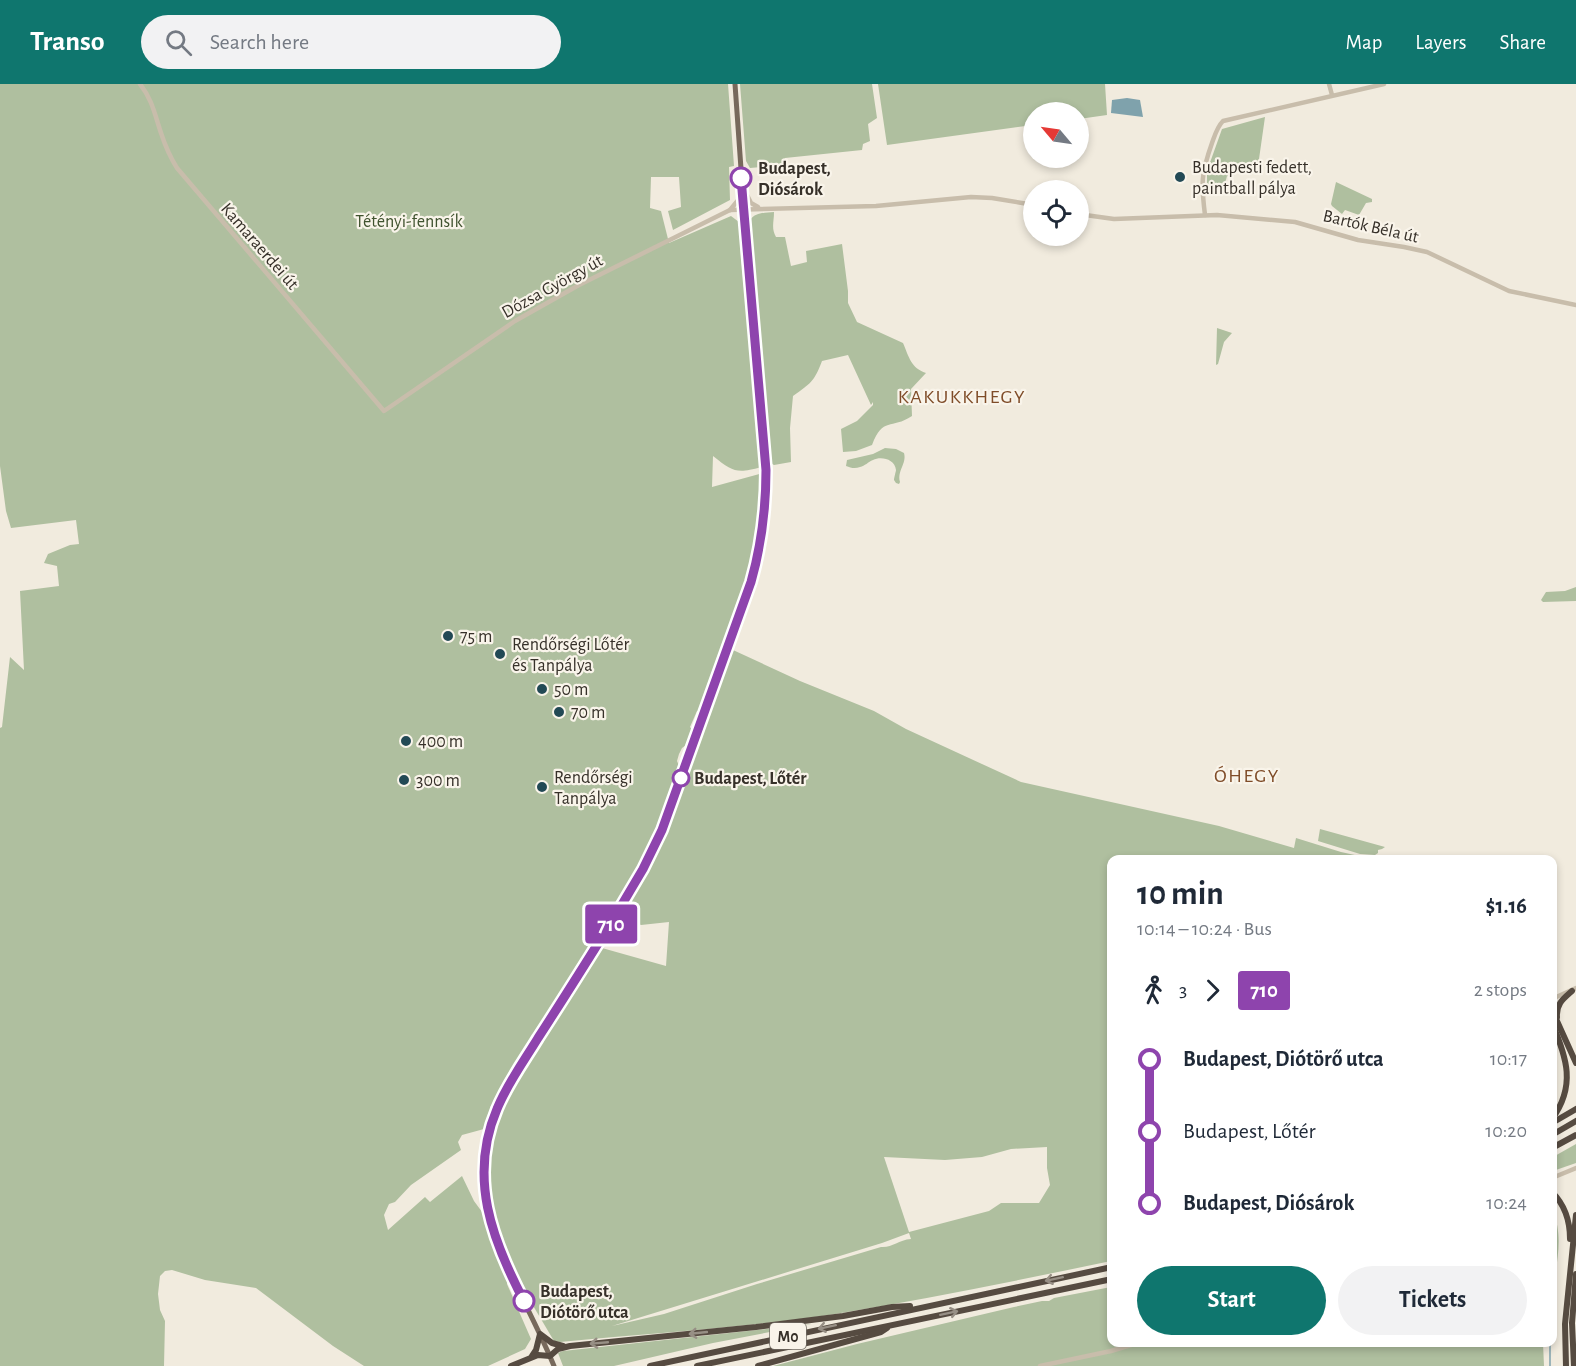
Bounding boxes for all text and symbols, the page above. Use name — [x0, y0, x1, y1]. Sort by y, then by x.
search box — [141, 15, 561, 69]
icon: search — [162, 26, 195, 59]
text: Transo — [30, 28, 105, 56]
text: Search here — [210, 31, 309, 53]
text: Map — [1346, 32, 1382, 53]
text: Layers — [1415, 32, 1466, 53]
text: Share — [1499, 32, 1546, 53]
north arrow — [1023, 102, 1089, 168]
map controls — [1023, 102, 1089, 246]
place label: Budapesti fedett, paintball pálya — [1192, 159, 1312, 198]
place label: Budapest, Diósárok — [758, 160, 831, 199]
marker: Budapest, Diósárok — [730, 167, 752, 189]
marker: Budapesti fedett, paintball pálya — [1173, 170, 1187, 184]
button: locate — [1023, 180, 1089, 246]
street label: Kamaraerdei út — [217, 200, 302, 294]
street label: Bartók Béla út — [1321, 207, 1421, 247]
park label: Tétényi-fennsík — [355, 213, 463, 231]
street label: Dózsa György út — [499, 252, 606, 322]
district label: KAKUKKHEGY — [898, 387, 1026, 407]
place label: 75 m — [460, 628, 492, 646]
marker: 75 m — [441, 629, 455, 643]
place label: Rendőrségi Lőtér és Tanpálya — [512, 636, 629, 675]
marker: Rendőrségi Lőtér és Tanpálya — [493, 647, 507, 661]
place label: 50 m — [554, 681, 588, 699]
marker: 50 m — [535, 682, 549, 696]
place label: 70 m — [571, 704, 605, 722]
marker: 70 m — [552, 705, 566, 719]
place label: 400 m — [418, 733, 463, 751]
marker: 400 m — [399, 734, 413, 748]
district label: ÓHEGY — [1214, 765, 1280, 786]
place label: Rendőrségi Tanpálya — [554, 769, 633, 808]
marker: Budapest, Lőtér — [672, 769, 690, 787]
place label: Budapest, Lőtér — [694, 770, 807, 788]
place label: 300 m — [416, 772, 460, 790]
marker: 300 m — [397, 773, 411, 787]
marker: Rendőrségi Tanpálya — [535, 780, 549, 794]
text: 10 min — [1137, 878, 1224, 911]
text: $1.16 — [1486, 895, 1527, 917]
line badge: 710 — [576, 904, 646, 944]
text: 710 — [597, 914, 625, 935]
text: 10:14 – 10:24 · Bus — [1137, 919, 1272, 939]
icon: walk — [1137, 974, 1170, 1007]
icon: forward — [1196, 974, 1229, 1007]
text: 3 — [1179, 980, 1187, 1000]
text: 710 — [1250, 980, 1278, 1001]
text: 2 stops — [1474, 980, 1527, 1000]
text: Budapest, Diótörő utca — [1183, 1048, 1384, 1070]
text: 10:17 — [1490, 1049, 1527, 1069]
text: Budapest, Lőtér — [1183, 1120, 1316, 1142]
text: 10:20 — [1485, 1121, 1527, 1141]
text: Budapest, Diósárok — [1183, 1192, 1354, 1214]
text: 10:24 — [1486, 1193, 1527, 1213]
button: Start — [1137, 1266, 1326, 1335]
button: Tickets — [1338, 1266, 1527, 1335]
one-way arrow — [1045, 1274, 1064, 1286]
place label: Budapest, Diótörő utca — [540, 1283, 629, 1322]
marker: Budapest, Diótörő utca — [513, 1290, 535, 1312]
one-way arrow — [939, 1307, 958, 1318]
one-way arrow — [818, 1322, 837, 1334]
road number: M0 — [770, 1323, 806, 1349]
one-way arrow — [688, 1328, 708, 1339]
one-way arrow — [590, 1338, 610, 1349]

